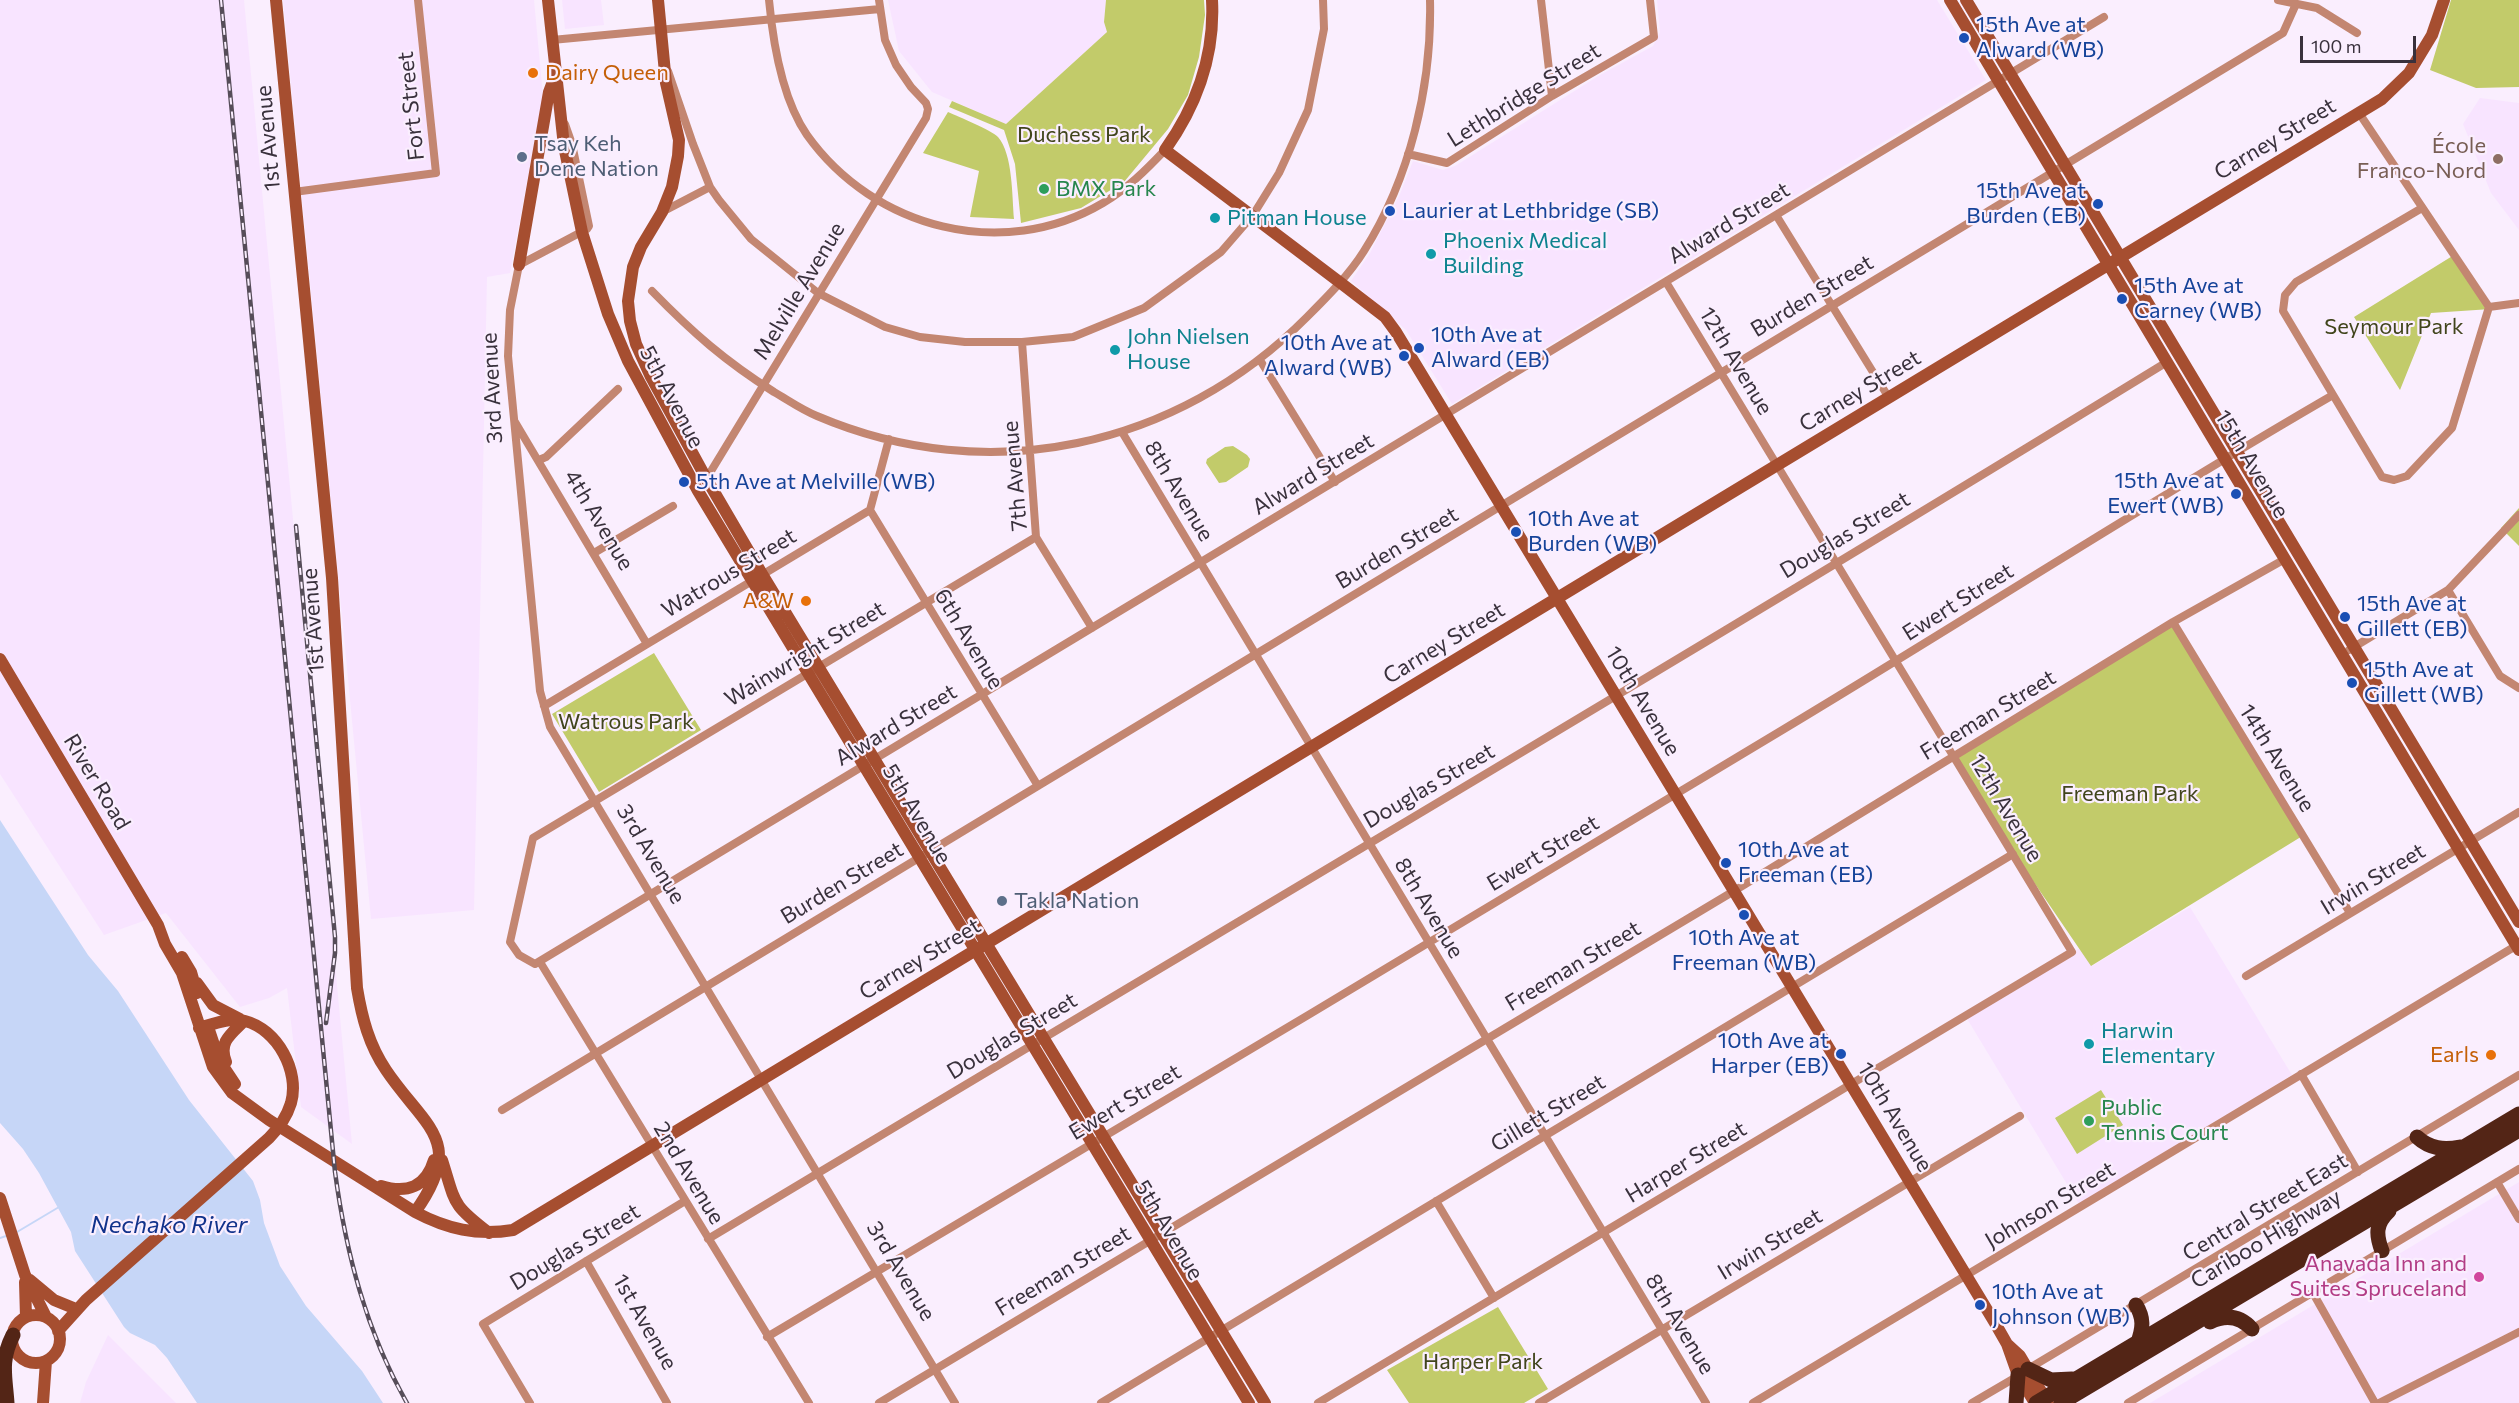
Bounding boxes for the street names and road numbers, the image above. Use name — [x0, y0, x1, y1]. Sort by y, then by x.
street label: Lethbridge Street — [1443, 37, 1605, 153]
street label: Fort Street — [392, 50, 430, 162]
street label: 1st Avenue — [250, 84, 286, 192]
street label: Carney Street — [2209, 92, 2341, 186]
street label: Alward Street — [1663, 176, 1795, 270]
street label: Melville Avenue — [748, 218, 850, 364]
street label: Burden Street — [1746, 249, 1878, 343]
street label: 12th Avenue — [1694, 302, 1778, 420]
street label: 3rd Avenue — [476, 332, 508, 444]
street label: 5th Avenue — [634, 341, 710, 453]
street label: Carney Street — [1794, 344, 1926, 438]
street label: 15th Avenue — [2209, 405, 2295, 523]
street label: 7th Avenue — [997, 420, 1033, 532]
street label: Alward Street — [1247, 427, 1379, 521]
street label: 8th Avenue — [1139, 436, 1219, 546]
street label: 4th Avenue — [559, 465, 639, 575]
street label: Douglas Street — [1775, 486, 1915, 584]
street label: Burden Street — [1331, 501, 1463, 595]
street label: Watrous Street — [657, 523, 801, 623]
street label: Ewert Street — [1898, 557, 2018, 647]
street label: 1st Avenue — [296, 567, 330, 675]
street label: 6th Avenue — [929, 584, 1009, 694]
street label: Wainwright Street — [720, 596, 890, 712]
street label: Carney Street — [1378, 596, 1510, 690]
street label: 10th Avenue — [1600, 642, 1686, 760]
street label: Freeman Street — [1915, 664, 2061, 766]
street label: Alward Street — [830, 678, 962, 772]
street label: 14th Avenue — [2234, 699, 2320, 817]
street label: River Road — [58, 729, 136, 835]
street label: Douglas Street — [1359, 738, 1499, 834]
street label: 12th Avenue — [1964, 749, 2048, 867]
street label: 5th Avenue — [877, 759, 957, 869]
street label: 3rd Avenue — [611, 800, 691, 908]
street label: Ewert Street — [1482, 809, 1604, 897]
street label: Burden Street — [776, 836, 908, 930]
street label: Irwin Street — [2316, 838, 2430, 920]
street label: 8th Avenue — [1389, 853, 1469, 963]
street label: Carney Street — [854, 912, 986, 1006]
street label: Freeman Street — [1500, 915, 1646, 1017]
street label: Douglas Street — [942, 987, 1082, 1085]
street label: Ewert Street — [1064, 1058, 1186, 1146]
street label: 10th Avenue — [1852, 1058, 1938, 1176]
street label: Gillett Street — [1486, 1069, 1610, 1157]
street label: Harper Street — [1621, 1116, 1751, 1208]
street label: 2nd Avenue — [648, 1117, 730, 1229]
street label: Central Street East — [2178, 1147, 2352, 1267]
street label: Johnson Street — [1980, 1156, 2120, 1254]
street label: 5th Avenue — [1129, 1175, 1209, 1285]
street label: Cariboo Highway — [2186, 1184, 2346, 1294]
street label: Douglas Street — [505, 1198, 645, 1296]
street label: Irwin Street — [1713, 1203, 1827, 1285]
street label: 3rd Avenue — [861, 1217, 941, 1325]
street label: Freeman Street — [990, 1220, 1136, 1322]
street label: 8th Avenue — [1640, 1269, 1720, 1379]
street label: 1st Avenue — [607, 1270, 683, 1374]

